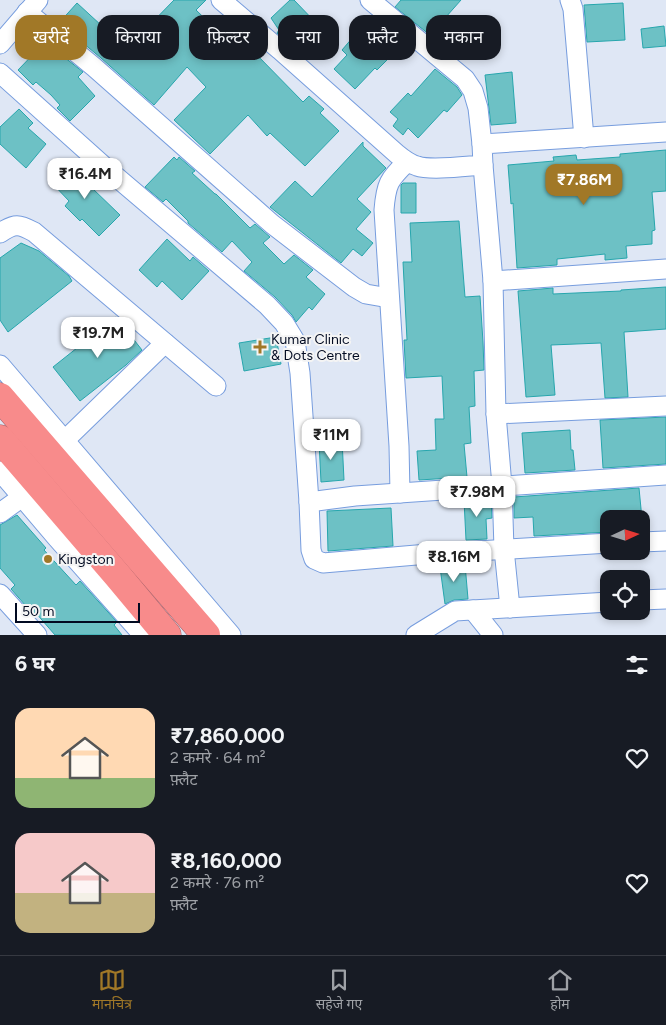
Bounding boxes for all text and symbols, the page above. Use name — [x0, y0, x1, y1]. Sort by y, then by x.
chip: खरीदें — [15, 15, 87, 60]
chip: किराया — [97, 15, 179, 60]
chip: फ़िल्टर — [189, 15, 268, 60]
chip: नया — [278, 15, 339, 60]
chip: फ़्लैट — [349, 15, 416, 60]
chip: मकान — [426, 15, 501, 60]
pin: ₹16.4M — [44, 158, 126, 200]
text: ₹16.4M — [58, 164, 112, 183]
pin: ₹7.86M — [543, 164, 625, 206]
text: ₹7.86M — [556, 170, 612, 189]
pin: ₹19.7M — [57, 316, 139, 359]
text: ₹19.7M — [72, 323, 124, 342]
place label: Kumar Clinic & Dots Centre — [271, 331, 360, 364]
marker: Kumar Clinic & Dots Centre — [253, 340, 267, 354]
pin: ₹11M — [301, 418, 361, 461]
text: ₹11M — [313, 425, 349, 444]
pin: ₹7.98M — [436, 476, 518, 518]
text: ₹7.98M — [449, 482, 505, 501]
north arrow — [600, 510, 650, 560]
map controls — [600, 510, 650, 620]
pin: ₹8.16M — [413, 540, 495, 583]
text: ₹8.16M — [427, 547, 481, 566]
place label: Kingston — [58, 551, 114, 568]
marker: Kingston — [42, 553, 54, 565]
button: locate — [600, 570, 650, 620]
scale bar — [15, 600, 140, 623]
text: 50 m — [22, 603, 54, 620]
text: 6 घर — [15, 651, 55, 676]
icon: filters — [623, 651, 651, 679]
text: ₹7,860,000 — [170, 723, 285, 748]
icon: home — [55, 728, 115, 788]
icon: heart — [623, 744, 651, 772]
text: 2 कमरे · 64 m² — [170, 748, 266, 767]
text: फ़्लैट — [170, 770, 198, 789]
text: ₹8,160,000 — [170, 848, 282, 873]
icon: home — [55, 853, 115, 913]
icon: heart — [623, 869, 651, 897]
text: 2 कमरे · 76 m² — [170, 873, 264, 892]
text: फ़्लैट — [170, 895, 198, 914]
tab: मानचित्र — [92, 966, 132, 1015]
tab: सहेजे गए — [316, 966, 362, 1015]
tab: होम — [546, 966, 574, 1015]

